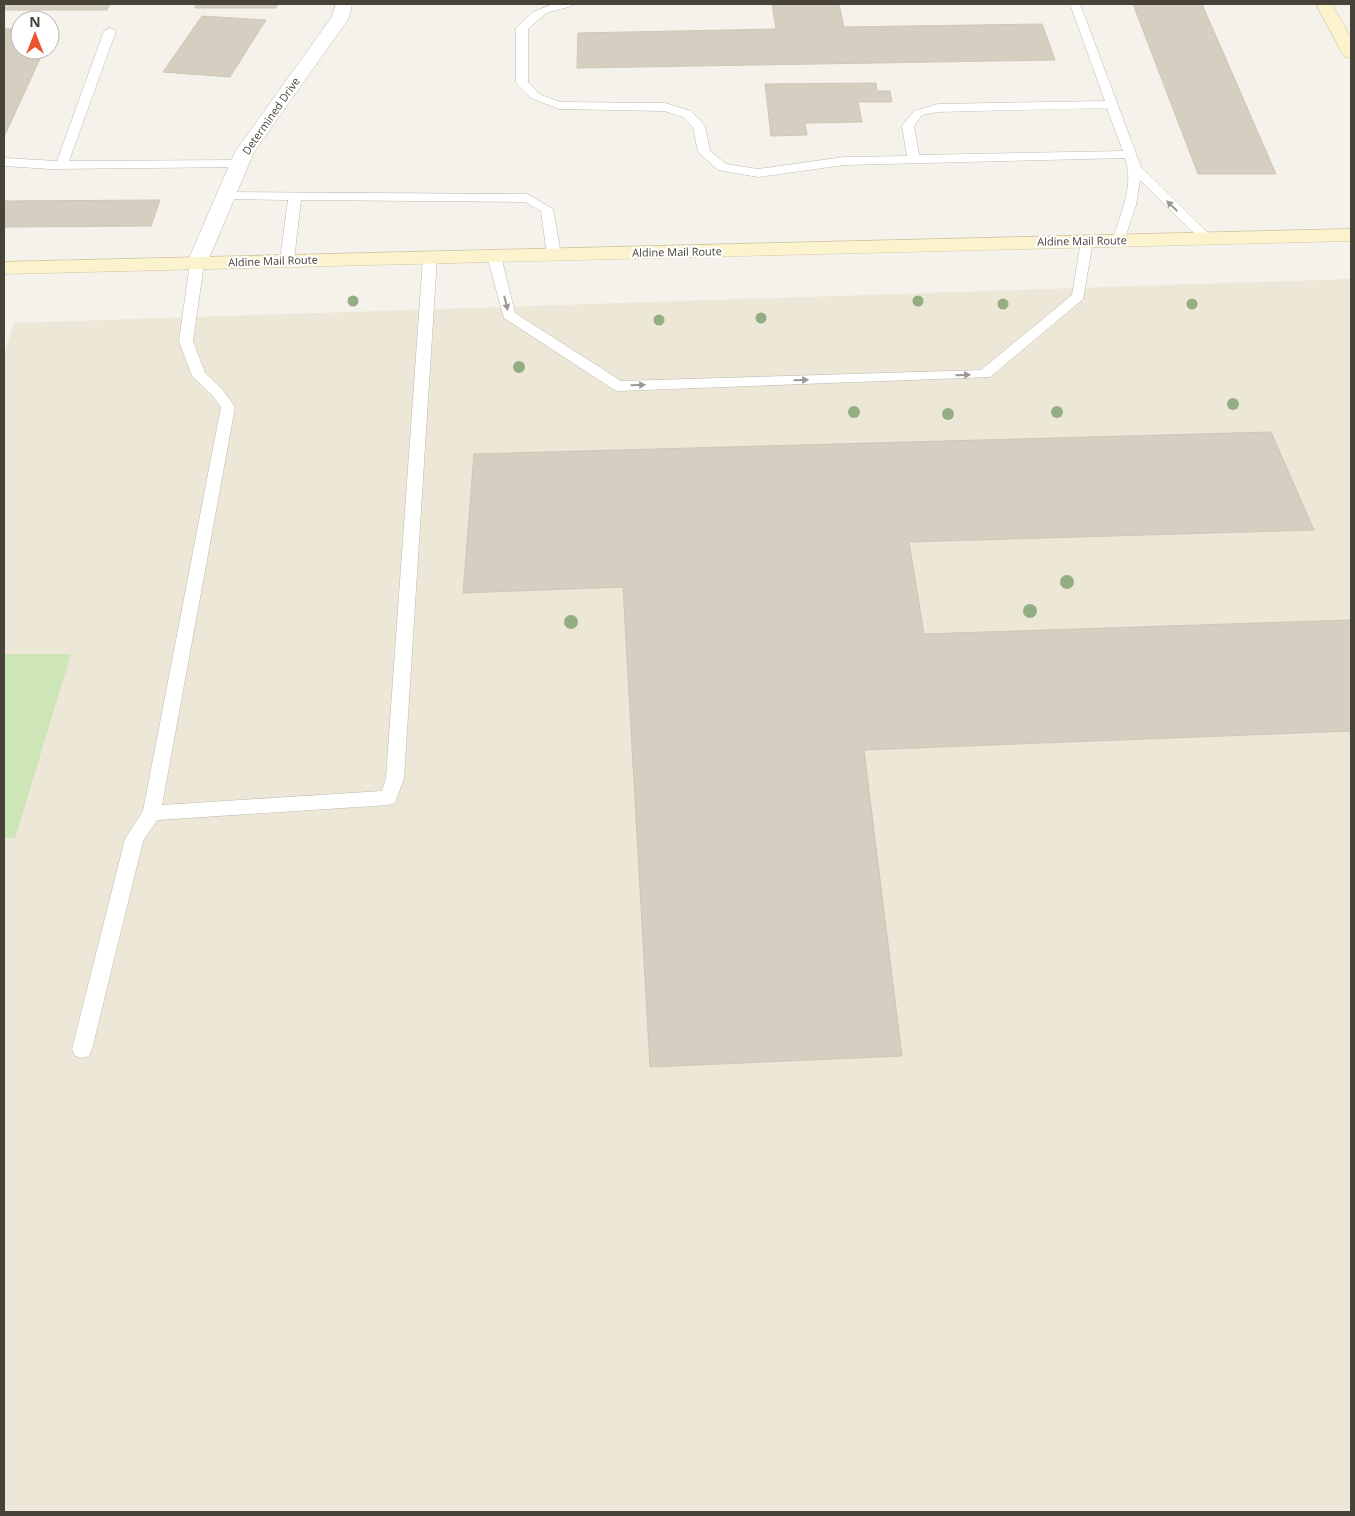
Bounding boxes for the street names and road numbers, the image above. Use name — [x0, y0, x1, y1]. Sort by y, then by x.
street label: Determined Drive — [238, 74, 303, 157]
street label: Aldine Mail Route — [1037, 232, 1127, 249]
street label: Aldine Mail Route — [632, 243, 722, 260]
street label: Aldine Mail Route — [228, 251, 318, 270]

